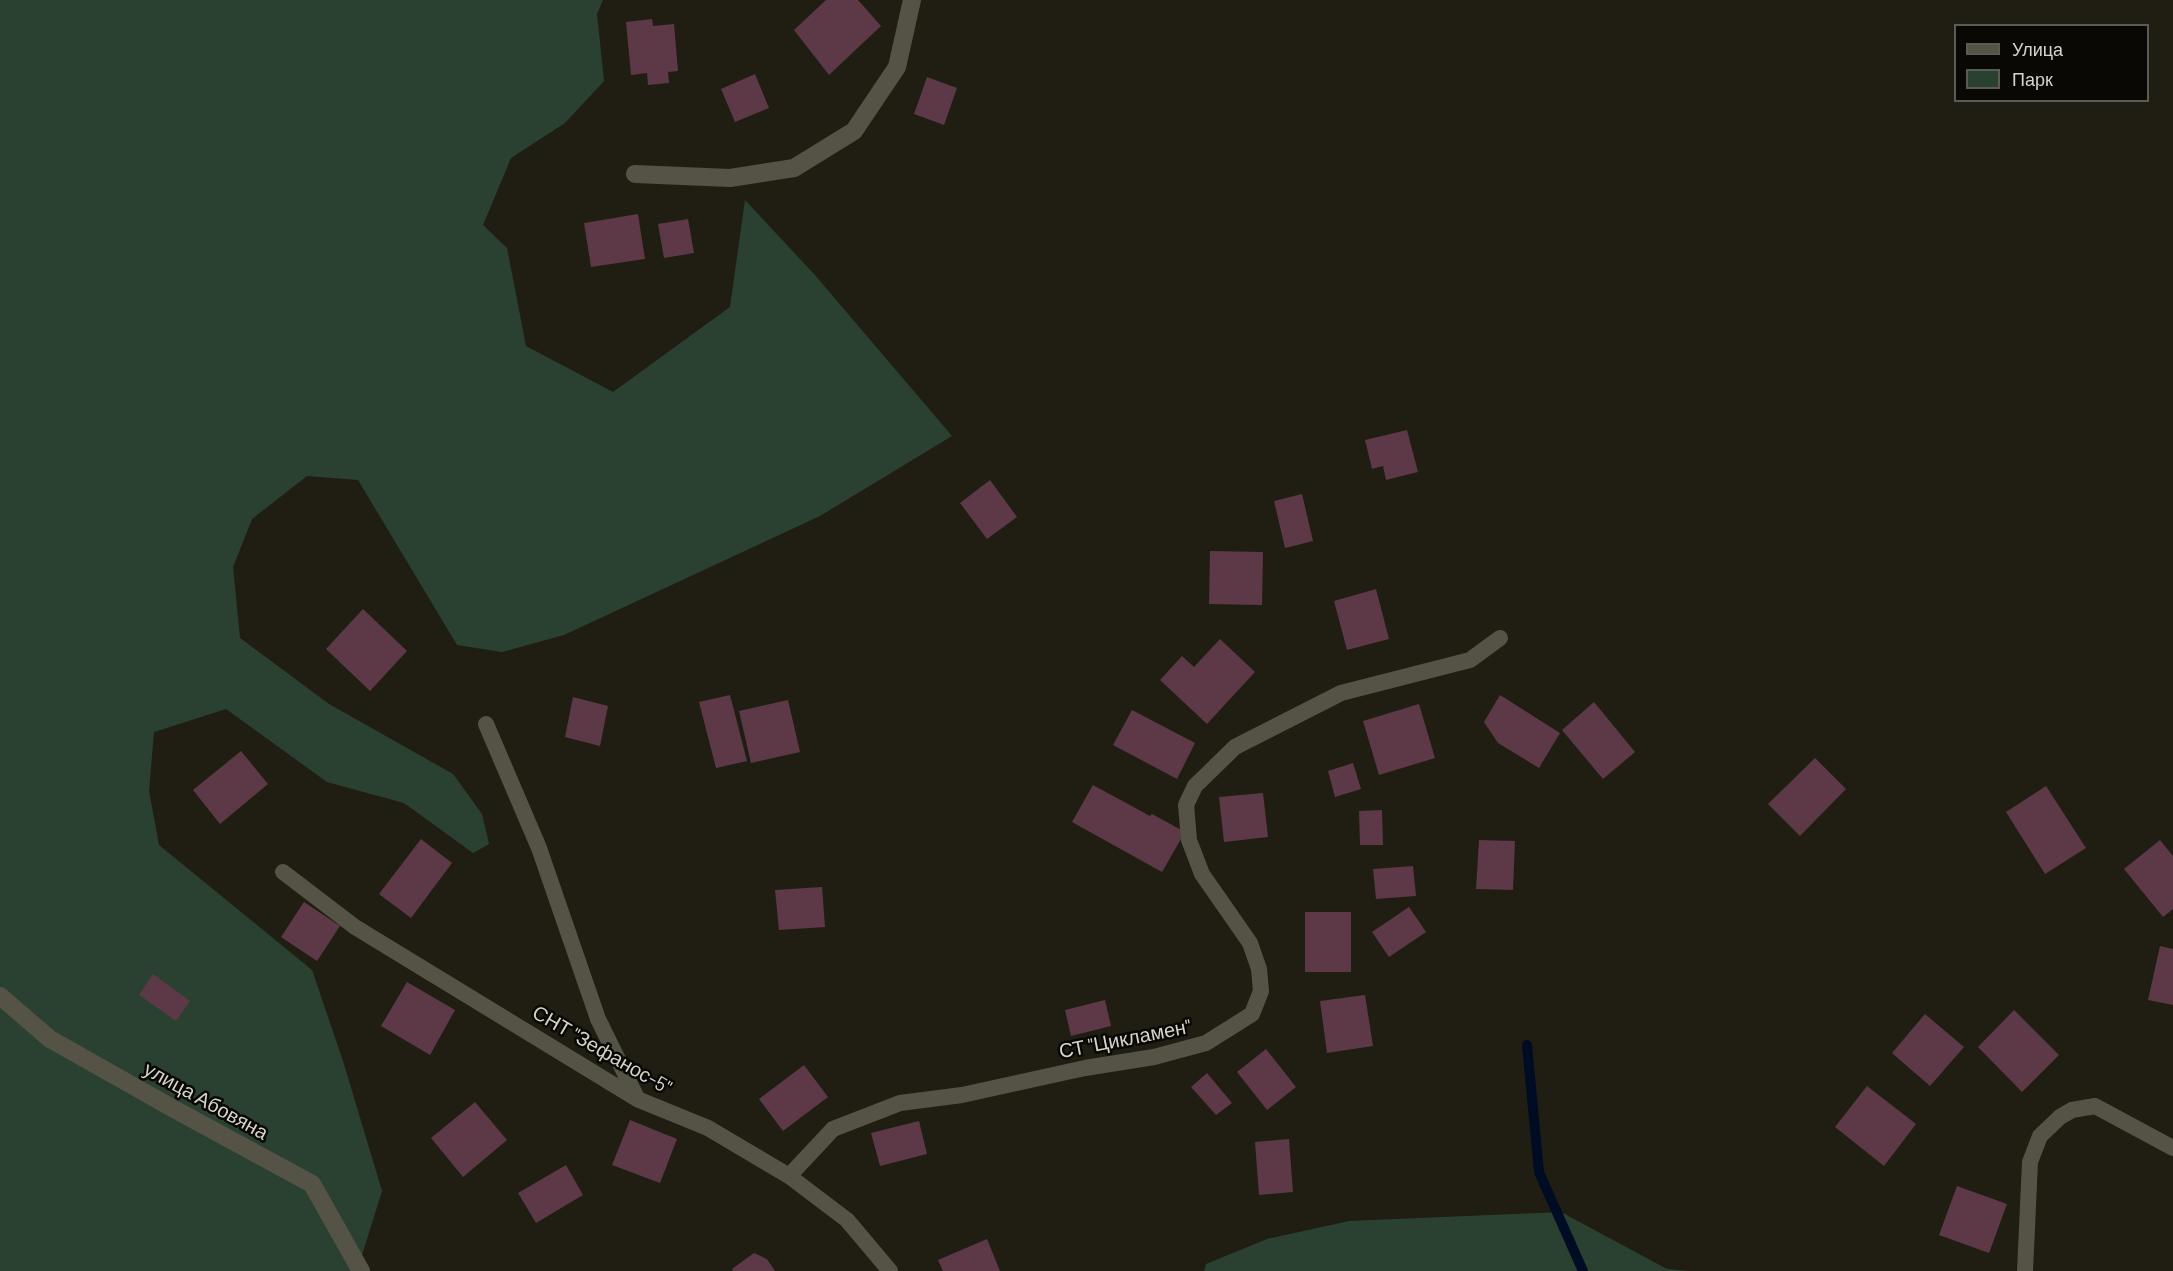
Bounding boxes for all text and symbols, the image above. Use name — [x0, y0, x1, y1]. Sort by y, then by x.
legend — [1954, 24, 2149, 102]
text: Улица — [2012, 38, 2063, 60]
text: Парк — [2012, 68, 2053, 90]
street label: СНТ "Зефанос-5" — [528, 1000, 676, 1100]
street label: СТ "Цикламен" — [1057, 1014, 1193, 1064]
street label: улица Абовяна — [140, 1057, 272, 1145]

